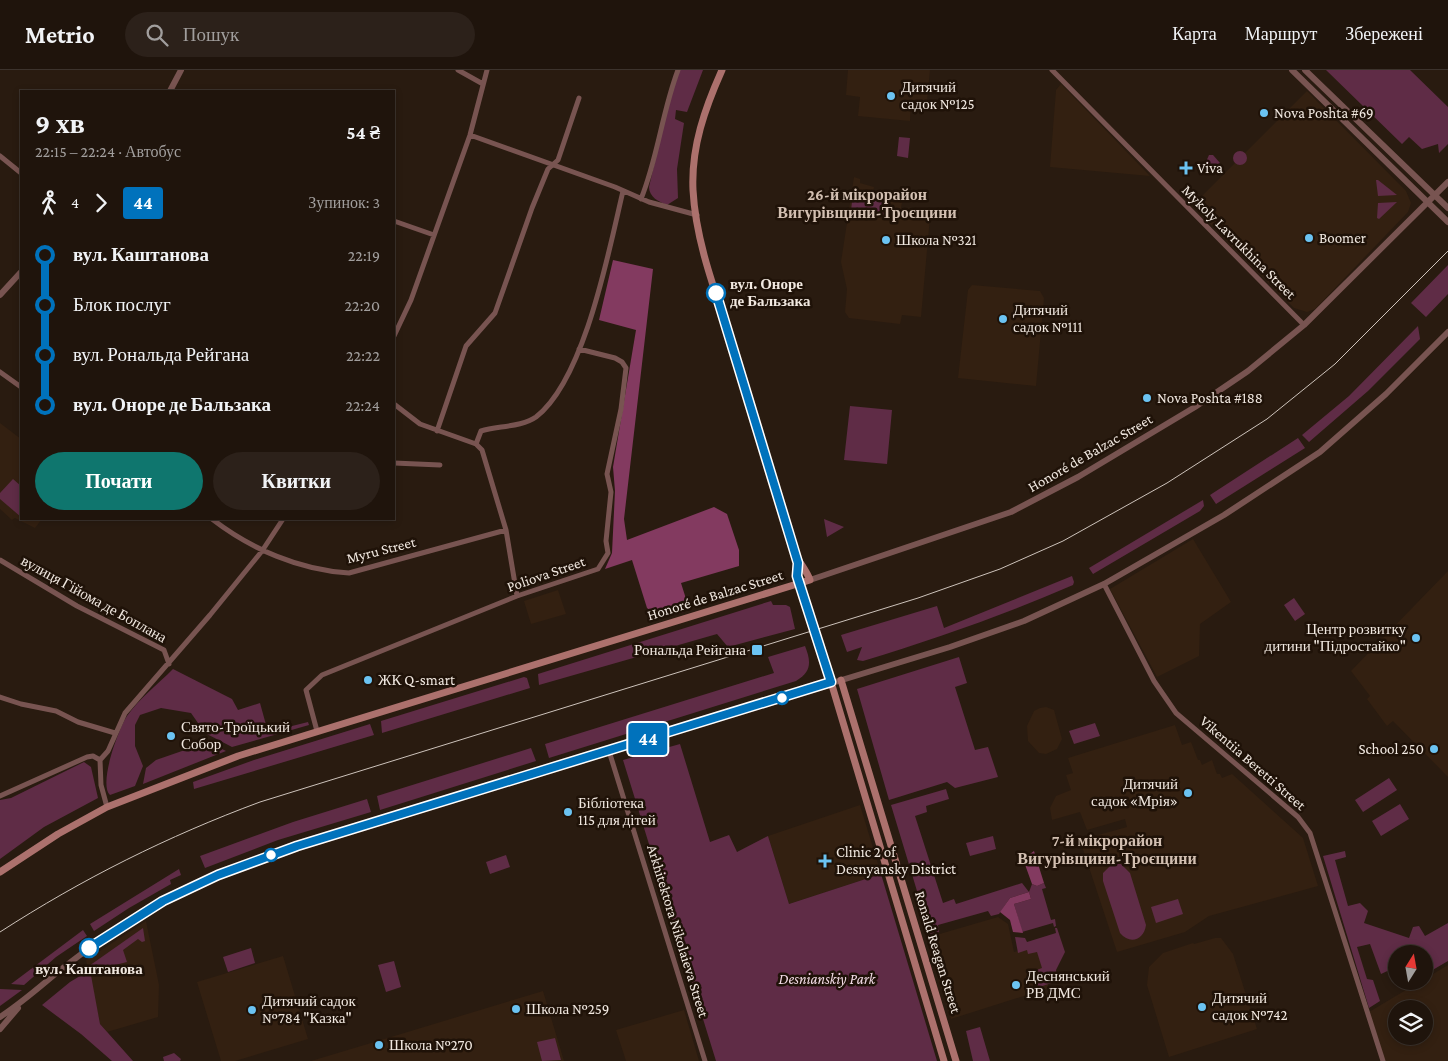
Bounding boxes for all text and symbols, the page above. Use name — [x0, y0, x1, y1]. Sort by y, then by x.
search box — [125, 12, 475, 57]
text: Metrio — [25, 21, 95, 48]
icon: search — [143, 21, 171, 49]
text: Пошук — [183, 24, 239, 45]
text: Карта — [1172, 24, 1217, 44]
text: Маршрут — [1245, 24, 1317, 44]
text: Збережені — [1345, 24, 1423, 44]
place label: Дитячий садок №125 — [901, 79, 975, 112]
marker: Дитячий садок №125 — [885, 90, 897, 102]
place label: Nova Poshta #69 — [1274, 105, 1374, 121]
marker: Nova Poshta #69 — [1258, 107, 1270, 119]
text: 9 хв — [35, 108, 85, 139]
text: 54 ₴ — [346, 122, 380, 143]
text: 22:15 – 22:24 · Автобус — [35, 143, 181, 160]
place label: Viva — [1197, 160, 1223, 176]
marker: Viva — [1179, 161, 1193, 175]
street label: Mykoly Lavrukhina Street — [1178, 182, 1300, 304]
district label: 26-й мікрорайон Вигурівщини-Троєщини — [777, 186, 957, 222]
icon: walk — [35, 189, 63, 217]
icon: forward — [87, 189, 115, 217]
text: 44 — [133, 193, 153, 213]
text: 4 — [71, 194, 79, 211]
text: Зупинок: 3 — [308, 194, 380, 211]
place label: Boomer — [1319, 230, 1367, 246]
place label: Школа №321 — [896, 232, 977, 248]
marker: Boomer — [1303, 232, 1315, 244]
marker: Школа №321 — [880, 234, 892, 246]
text: вул. Каштанова — [73, 244, 209, 265]
text: 22:19 — [348, 247, 380, 264]
place label: вул. Оноре де Бальзака — [730, 276, 811, 309]
marker: вул. Оноре де Бальзака — [706, 283, 726, 303]
text: Блок послуг — [73, 294, 171, 315]
text: 22:20 — [345, 297, 380, 314]
place label: Дитячий садок №111 — [1013, 302, 1082, 335]
marker: Дитячий садок №111 — [997, 313, 1009, 325]
text: вул. Рональда Рейгана — [73, 344, 249, 365]
text: 22:22 — [346, 347, 380, 364]
place label: Nova Poshta #188 — [1157, 390, 1263, 406]
marker: Nova Poshta #188 — [1141, 392, 1153, 404]
text: вул. Оноре де Бальзака — [73, 394, 271, 415]
text: 22:24 — [345, 397, 380, 414]
street label: Honoré de Balzac Street — [1025, 410, 1156, 495]
button: Почати — [35, 452, 203, 510]
button: Квитки — [213, 452, 380, 510]
street label: Myru Street — [345, 533, 418, 567]
street label: вулиця Гійома де Боплана — [19, 552, 170, 646]
street label: Poliova Street — [505, 553, 588, 595]
street label: Honoré de Balzac Street — [645, 566, 786, 623]
place label: Центр розвитку дитини "Підростайко" — [1265, 621, 1406, 654]
marker: Центр розвитку дитини "Підростайко" — [1410, 632, 1422, 644]
place label: Рональда Рейгана — [634, 642, 746, 658]
marker: Рональда Рейгана — [750, 643, 764, 657]
place label: ЖК Q-smart — [378, 672, 456, 688]
marker: ЖК Q-smart — [362, 674, 374, 686]
unlabelled marker — [775, 691, 789, 705]
street label: Vikentiia Beretti Street — [1197, 713, 1310, 814]
place label: Свято-Троїцький Собор — [181, 719, 290, 752]
line badge: 44 — [626, 723, 670, 755]
text: 44 — [638, 729, 658, 749]
marker: Свято-Троїцький Собор — [165, 730, 177, 742]
place label: School 250 — [1358, 741, 1424, 757]
marker: School 250 — [1428, 743, 1440, 755]
place label: Дитячий садок «Мрія» — [1091, 776, 1178, 809]
marker: Дитячий садок «Мрія» — [1182, 787, 1194, 799]
place label: Бібліотека 115 для дітей — [578, 795, 656, 828]
marker: Бібліотека 115 для дітей — [562, 806, 574, 818]
district label: 7-й мікрорайон Вигурівщини-Троєщини — [1017, 832, 1197, 868]
street label: Arkhitektora Nikolaieva Street — [644, 843, 712, 1020]
place label: Clinic 2 of Desnyansky District — [836, 844, 957, 878]
unlabelled marker — [264, 848, 278, 862]
marker: Clinic 2 of Desnyansky District — [818, 854, 832, 868]
street label: Ronald Reagan Street — [911, 889, 965, 1016]
marker: вул. Каштанова — [79, 938, 99, 958]
north arrow — [1388, 945, 1432, 990]
map controls — [1388, 945, 1433, 1045]
place label: вул. Каштанова — [35, 961, 143, 977]
place label: Деснянський РВ ДМС — [1026, 968, 1110, 1001]
park label: Desnianskiy Park — [779, 971, 877, 988]
marker: Деснянський РВ ДМС — [1010, 979, 1022, 991]
place label: Дитячий садок №742 — [1212, 990, 1288, 1023]
place label: Дитячий садок №784 "Казка" — [262, 993, 357, 1026]
button: layers — [1388, 1000, 1433, 1045]
place label: Школа №259 — [526, 1001, 609, 1017]
marker: Дитячий садок №742 — [1196, 1001, 1208, 1013]
marker: Школа №259 — [510, 1003, 522, 1015]
marker: Дитячий садок №784 "Казка" — [246, 1004, 258, 1016]
place label: Школа №270 — [389, 1037, 473, 1053]
marker: Школа №270 — [373, 1039, 385, 1051]

